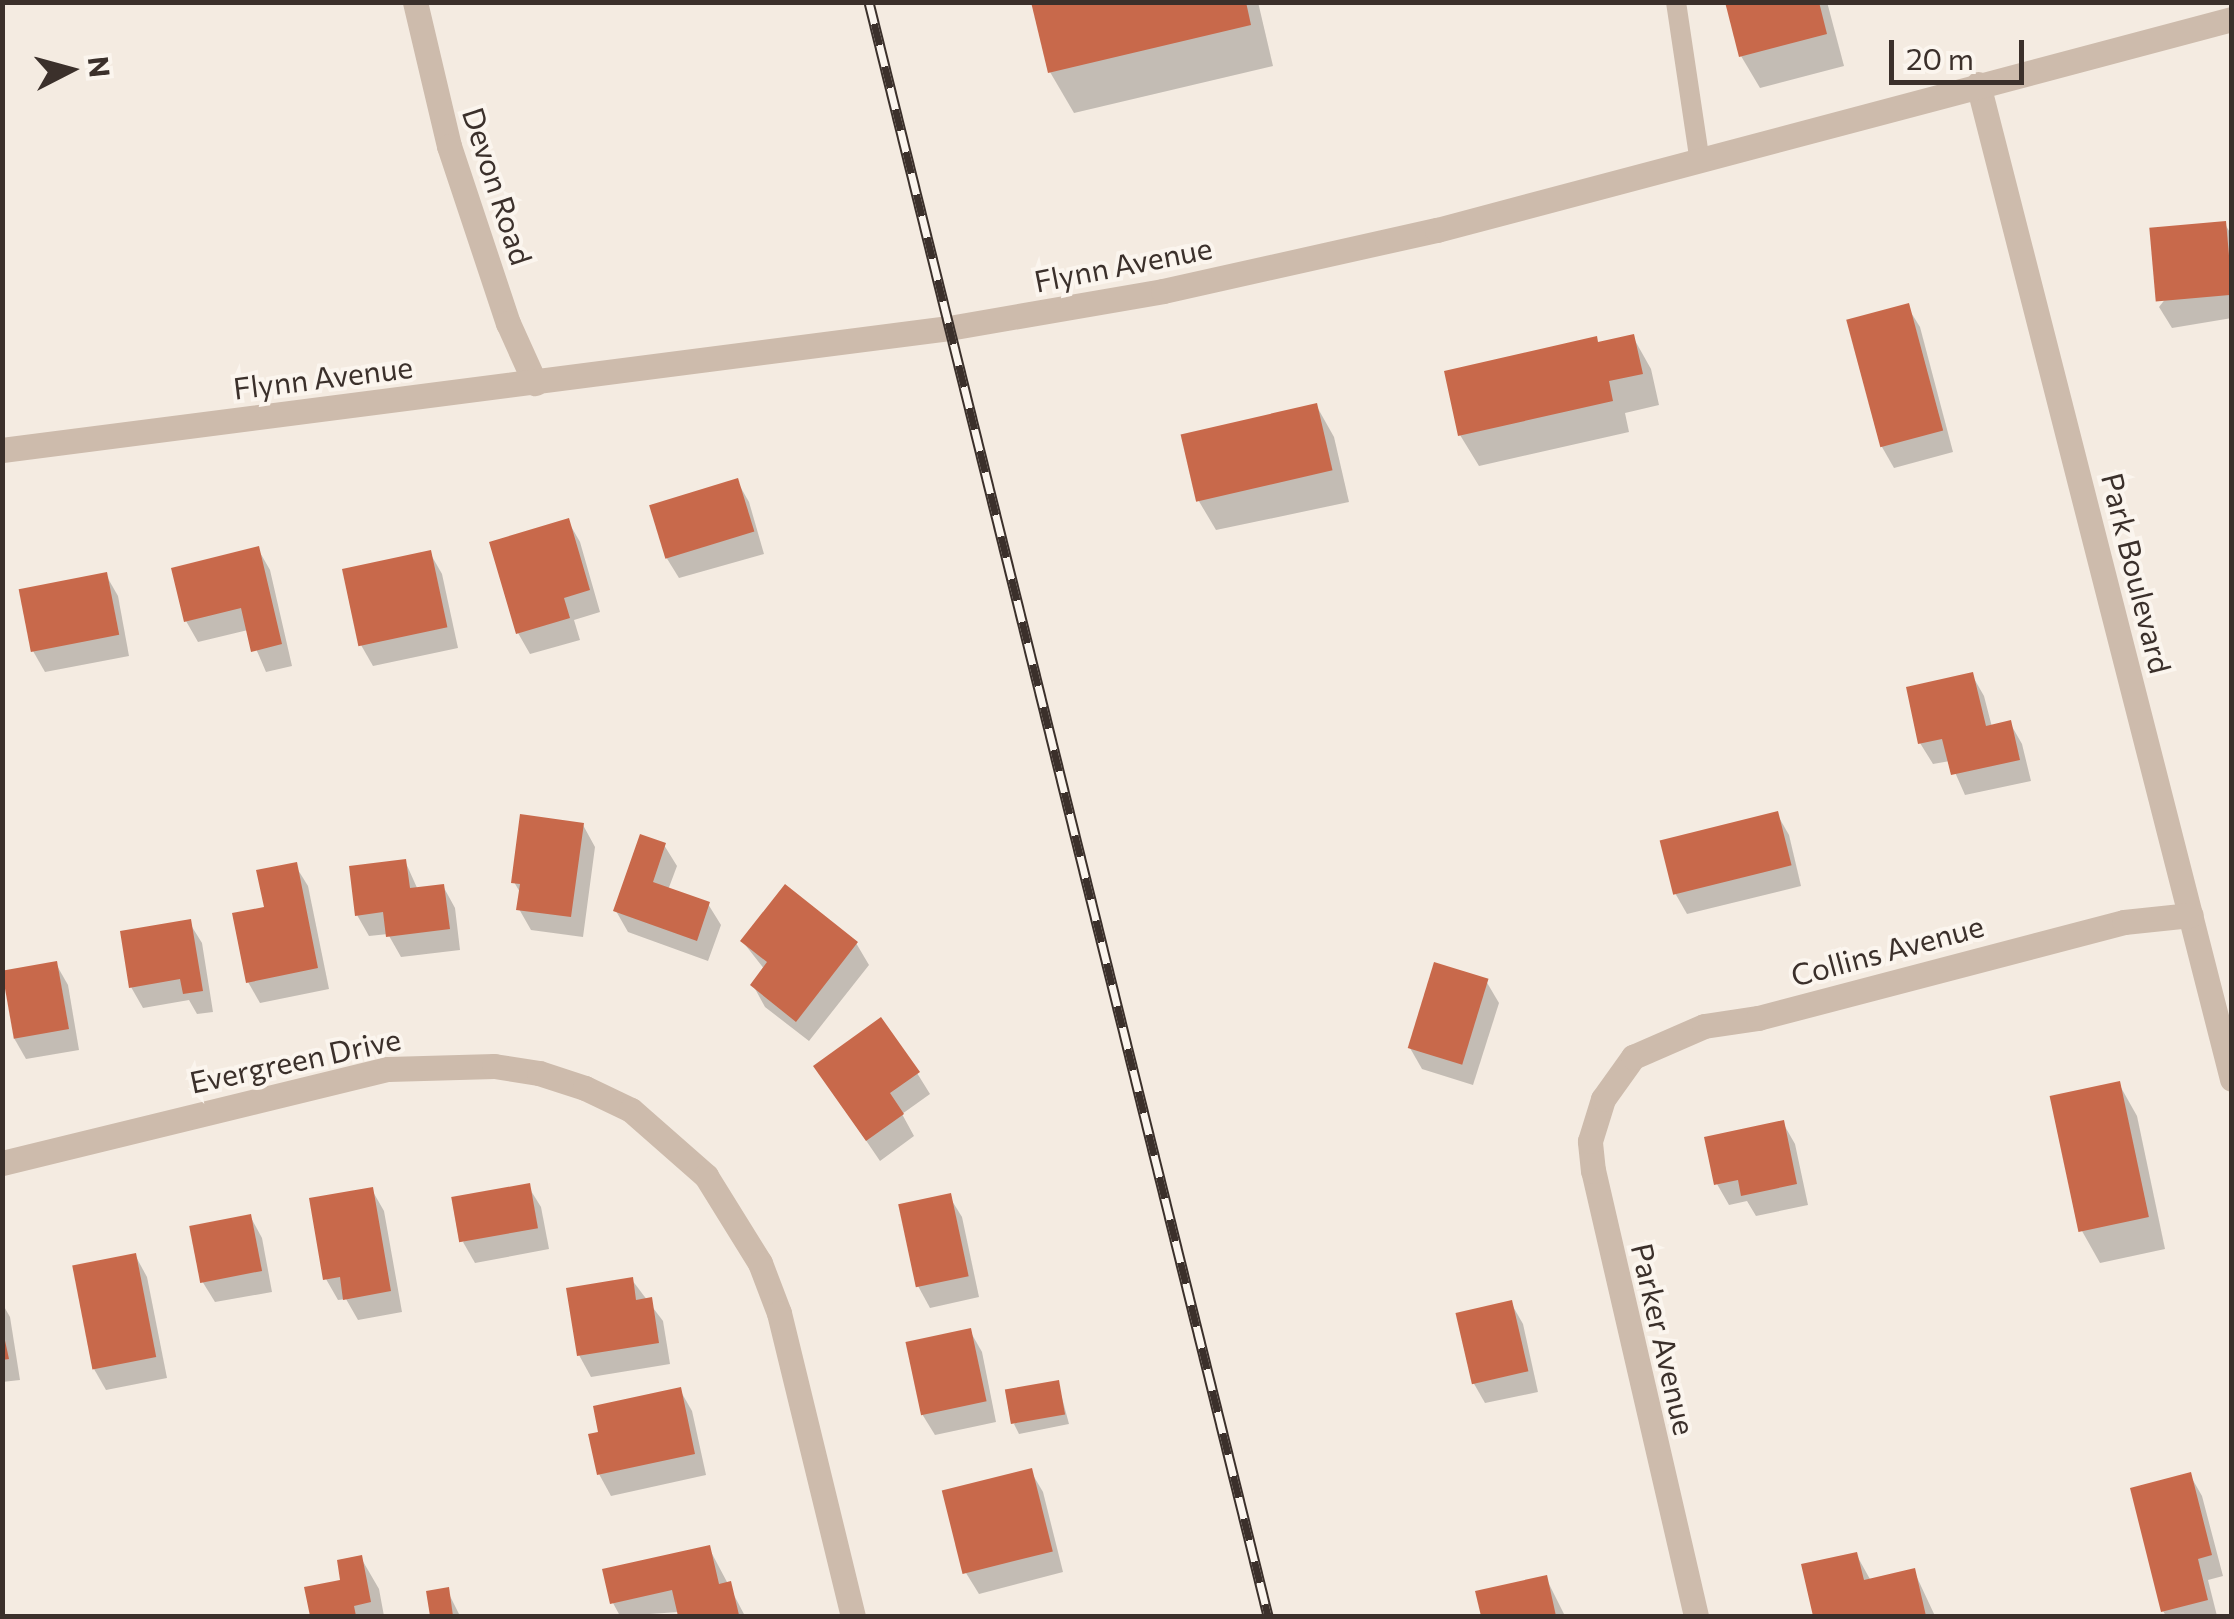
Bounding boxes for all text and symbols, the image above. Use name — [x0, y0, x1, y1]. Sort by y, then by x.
north arrow — [20, 20, 120, 120]
scale bar — [1894, 20, 2029, 82]
text: 20 m — [1906, 39, 1974, 76]
text: N — [82, 55, 118, 79]
street label: Devon Road — [456, 103, 540, 269]
street label: Flynn Avenue — [1031, 229, 1215, 299]
street label: Flynn Avenue — [231, 348, 415, 406]
street label: Park Boulevard — [2095, 469, 2179, 677]
street label: Collins Avenue — [1787, 907, 1987, 993]
street label: Evergreen Drive — [186, 1020, 404, 1100]
street label: Parker Avenue — [1624, 1240, 1704, 1438]

